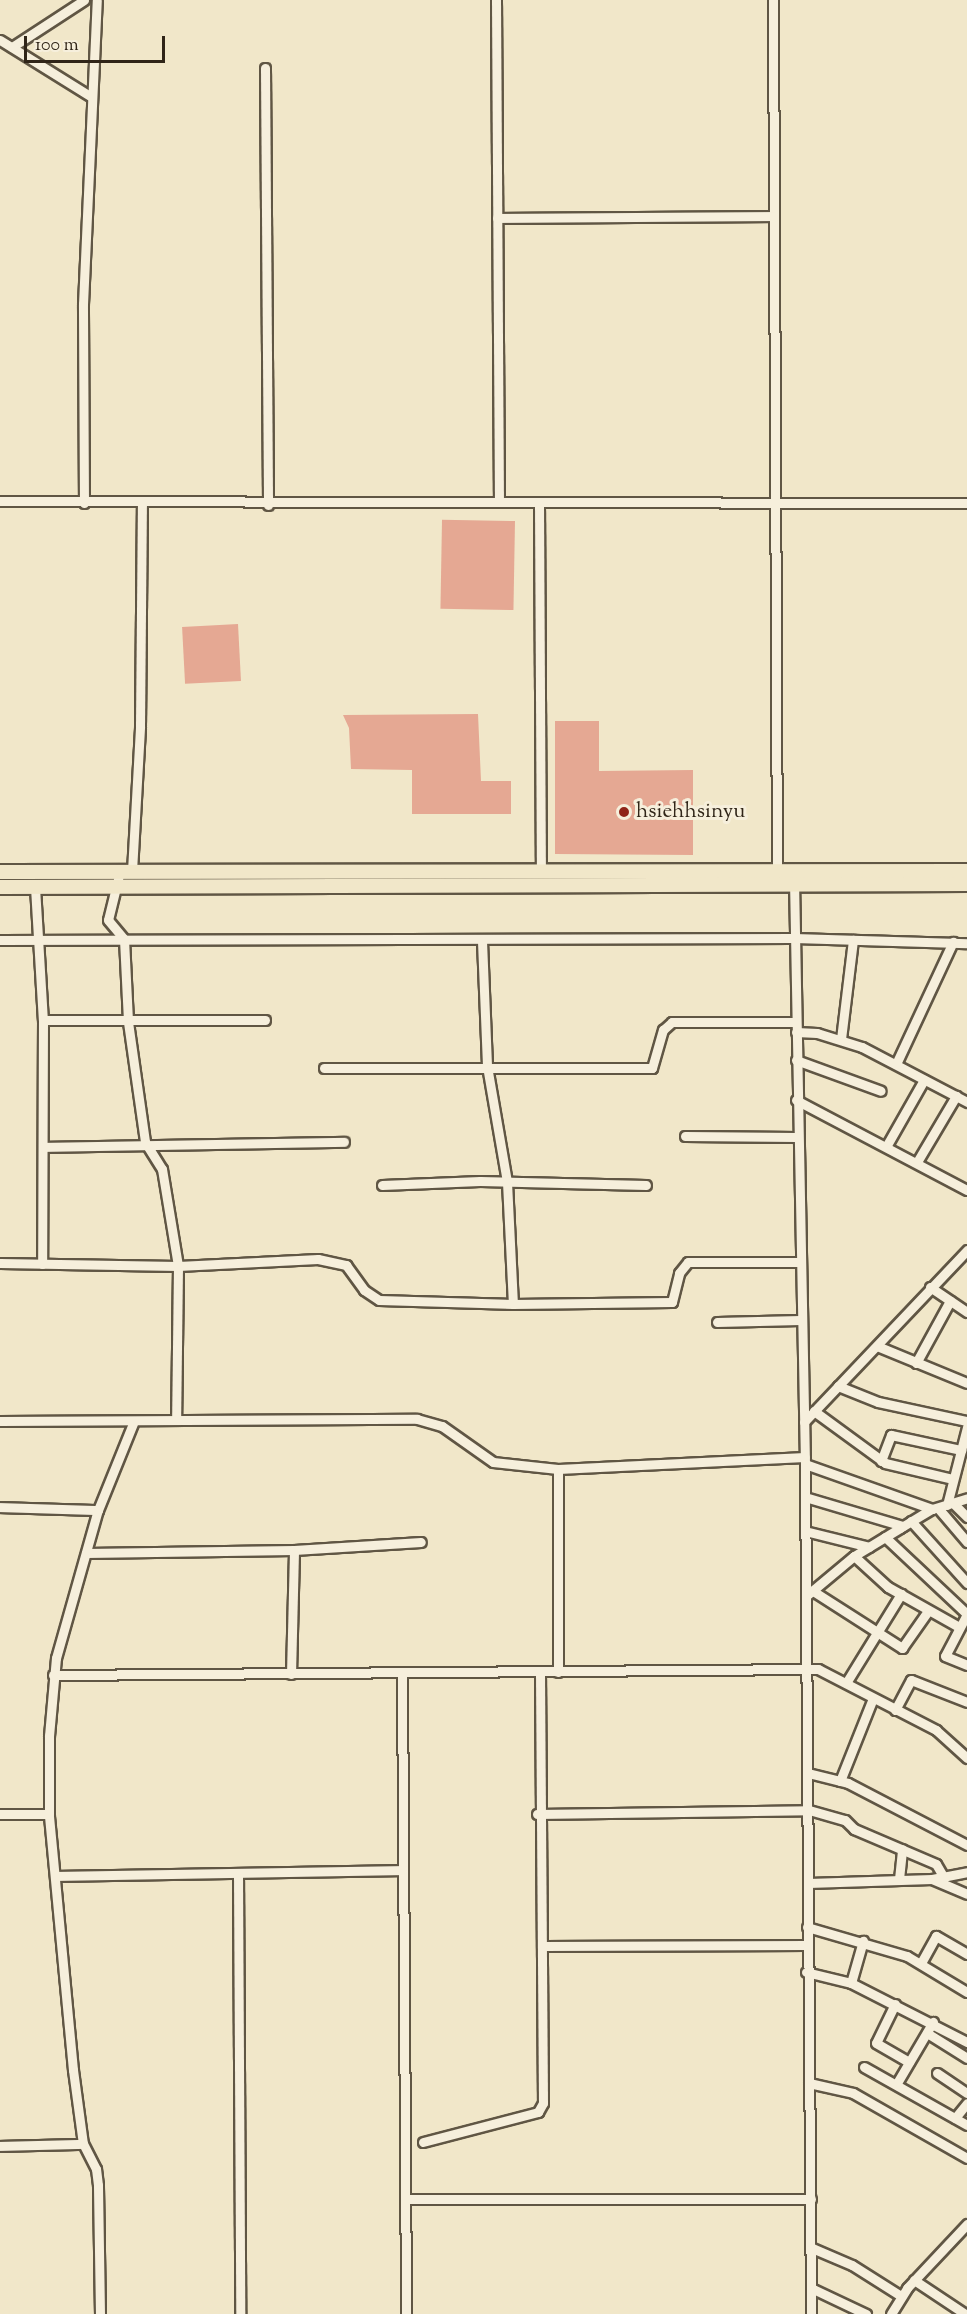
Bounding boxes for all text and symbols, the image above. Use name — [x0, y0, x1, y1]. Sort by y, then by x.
scale bar — [27, 24, 168, 62]
text: 100 m — [35, 33, 79, 59]
place label: hsiehhsinyu — [636, 799, 745, 825]
marker: hsiehhsinyu — [617, 805, 631, 819]

